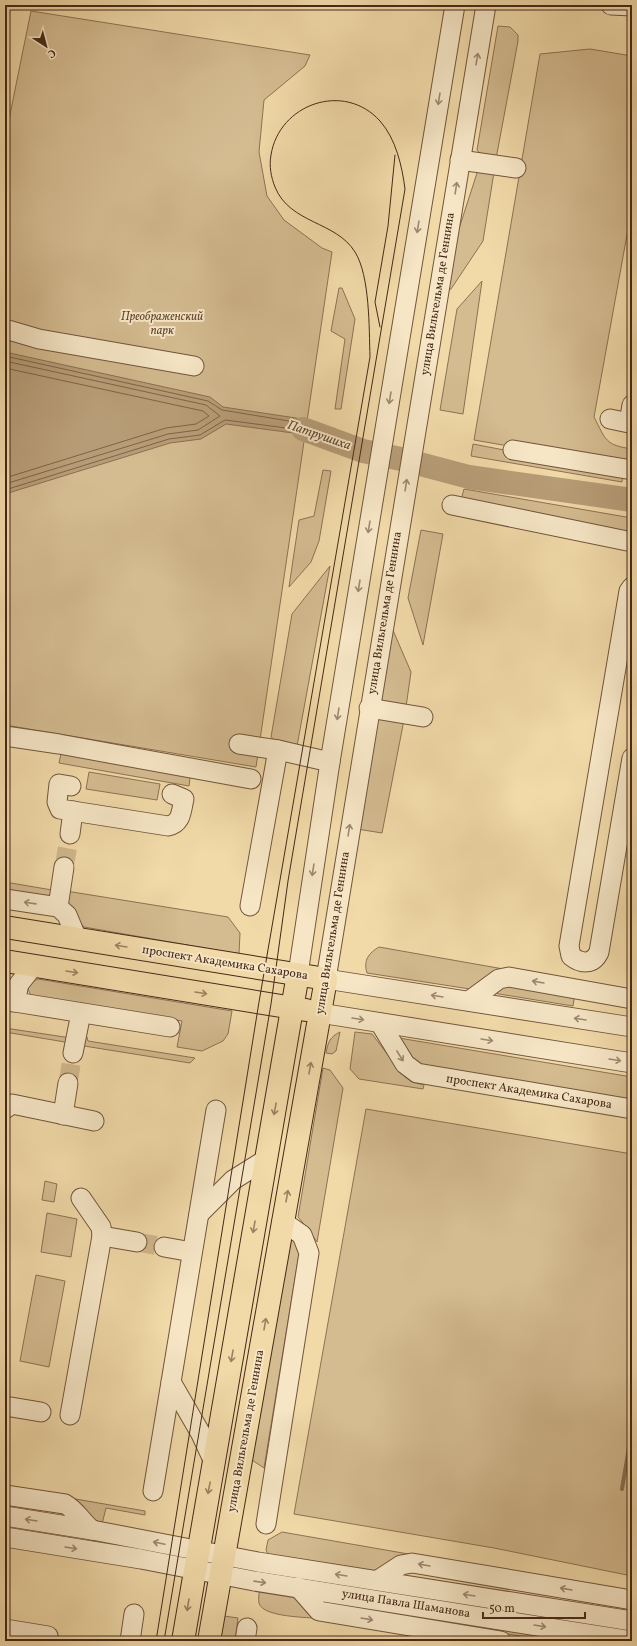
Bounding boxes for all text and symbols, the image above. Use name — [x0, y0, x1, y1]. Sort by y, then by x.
north arrow — [26, 26, 66, 66]
text: С — [44, 45, 58, 61]
one-way arrow — [473, 53, 481, 66]
one-way arrow — [435, 92, 443, 105]
one-way arrow — [452, 181, 460, 194]
street label: улица Вильгельма де Геннина — [417, 211, 459, 377]
one-way arrow — [414, 220, 422, 233]
park label: Преображенский парк — [121, 309, 203, 339]
one-way arrow — [386, 391, 394, 404]
water label: Патрушиха — [285, 417, 353, 455]
one-way arrow — [402, 479, 410, 492]
one-way arrow — [365, 520, 373, 533]
street label: улица Вильгельма де Геннина — [364, 530, 406, 696]
one-way arrow — [355, 579, 363, 592]
one-way arrow — [334, 707, 342, 720]
one-way arrow — [346, 824, 354, 837]
street label: улица Вильгельма де Геннина — [312, 850, 354, 1016]
one-way arrow — [309, 863, 317, 876]
one-way arrow — [24, 899, 37, 907]
one-way arrow — [115, 942, 128, 950]
street label: проспект Академика Сахарова — [141, 942, 309, 984]
one-way arrow — [66, 968, 79, 976]
one-way arrow — [532, 978, 545, 986]
one-way arrow — [194, 989, 207, 997]
one-way arrow — [431, 992, 444, 1000]
one-way arrow — [351, 1015, 364, 1023]
one-way arrow — [574, 1015, 587, 1023]
one-way arrow — [480, 1036, 493, 1044]
one-way arrow — [397, 1050, 405, 1062]
one-way arrow — [608, 1056, 621, 1064]
one-way arrow — [306, 1062, 314, 1075]
street label: проспект Академика Сахарова — [445, 1071, 613, 1113]
one-way arrow — [270, 1103, 278, 1116]
one-way arrow — [283, 1190, 291, 1203]
one-way arrow — [250, 1220, 258, 1233]
one-way arrow — [261, 1318, 269, 1331]
street label: улица Вильгельма де Геннина — [224, 1349, 268, 1513]
one-way arrow — [228, 1349, 236, 1362]
one-way arrow — [205, 1481, 213, 1494]
one-way arrow — [25, 1516, 38, 1524]
one-way arrow — [153, 1539, 166, 1547]
one-way arrow — [64, 1544, 77, 1552]
one-way arrow — [418, 1561, 431, 1569]
one-way arrow — [335, 1571, 348, 1579]
one-way arrow — [253, 1578, 266, 1586]
one-way arrow — [560, 1585, 573, 1593]
street label: улица Павла Шаманова — [341, 1586, 471, 1622]
one-way arrow — [463, 1591, 476, 1599]
scale bar — [483, 1594, 585, 1620]
one-way arrow — [184, 1598, 192, 1611]
text: 50 m — [489, 1601, 515, 1617]
one-way arrow — [360, 1616, 373, 1624]
one-way arrow — [533, 1622, 546, 1630]

